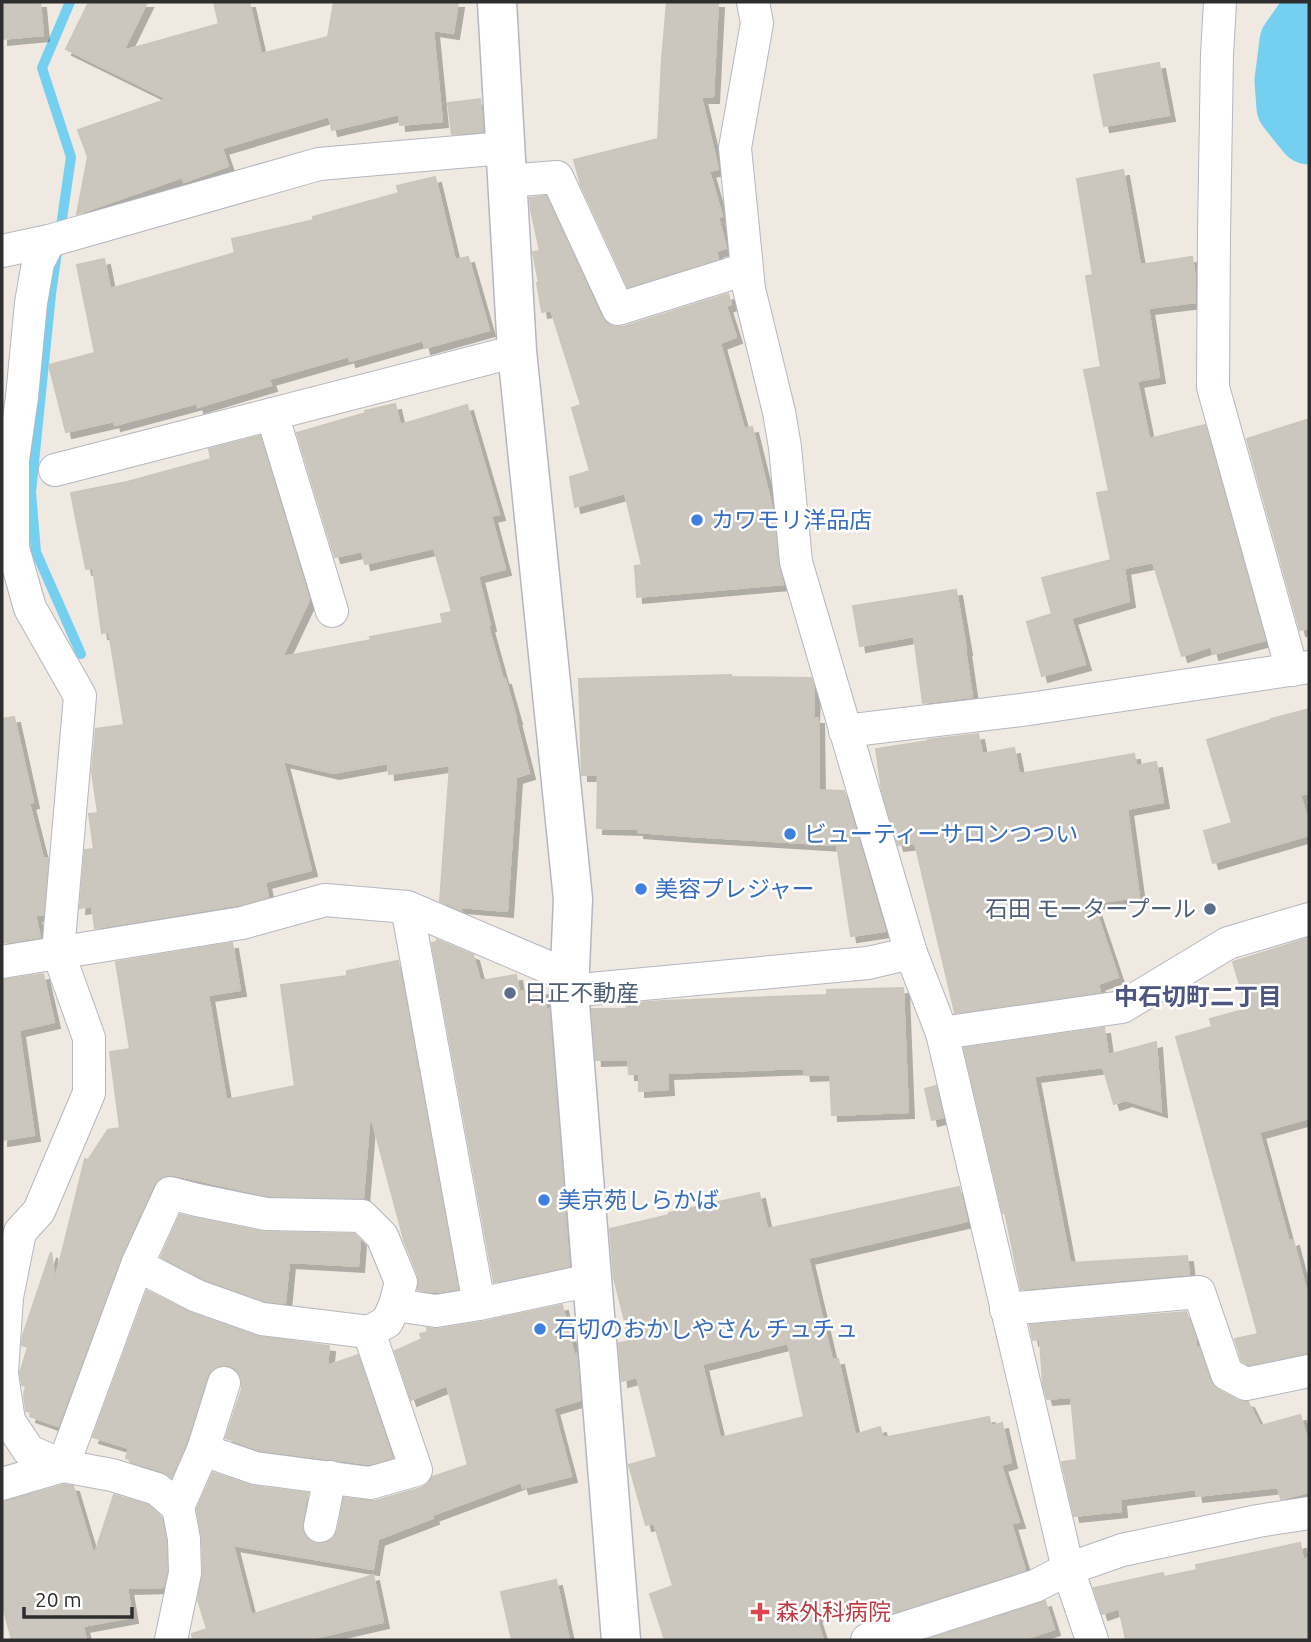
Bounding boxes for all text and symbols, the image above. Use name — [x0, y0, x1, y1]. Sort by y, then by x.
place label: カワモリ洋品店 — [711, 507, 872, 532]
marker: カワモリ洋品店 — [689, 512, 705, 528]
place label: ビューティーサロンつつい — [804, 821, 1078, 846]
marker: ビューティーサロンつつい — [782, 826, 798, 842]
place label: 美容プレジャー — [655, 876, 815, 901]
marker: 美容プレジャー — [633, 881, 649, 897]
place label: 石田 モータープール — [985, 896, 1196, 921]
marker: 石田 モータープール — [1202, 901, 1218, 917]
place label: 日正不動産 — [524, 980, 639, 1005]
district label: 中石切町二丁目 — [1114, 983, 1282, 1010]
marker: 日正不動産 — [502, 985, 518, 1001]
place label: 美京苑しらかば — [558, 1187, 719, 1212]
marker: 美京苑しらかば — [536, 1192, 552, 1208]
place label: 石切のおかしやさん チュチュ — [554, 1316, 858, 1341]
marker: 石切のおかしやさん チュチュ — [532, 1321, 548, 1337]
scale bar — [24, 1576, 133, 1620]
text: 20 m — [35, 1587, 82, 1611]
place label: 森外科病院 — [776, 1599, 891, 1624]
marker: 森外科病院 — [750, 1602, 770, 1622]

